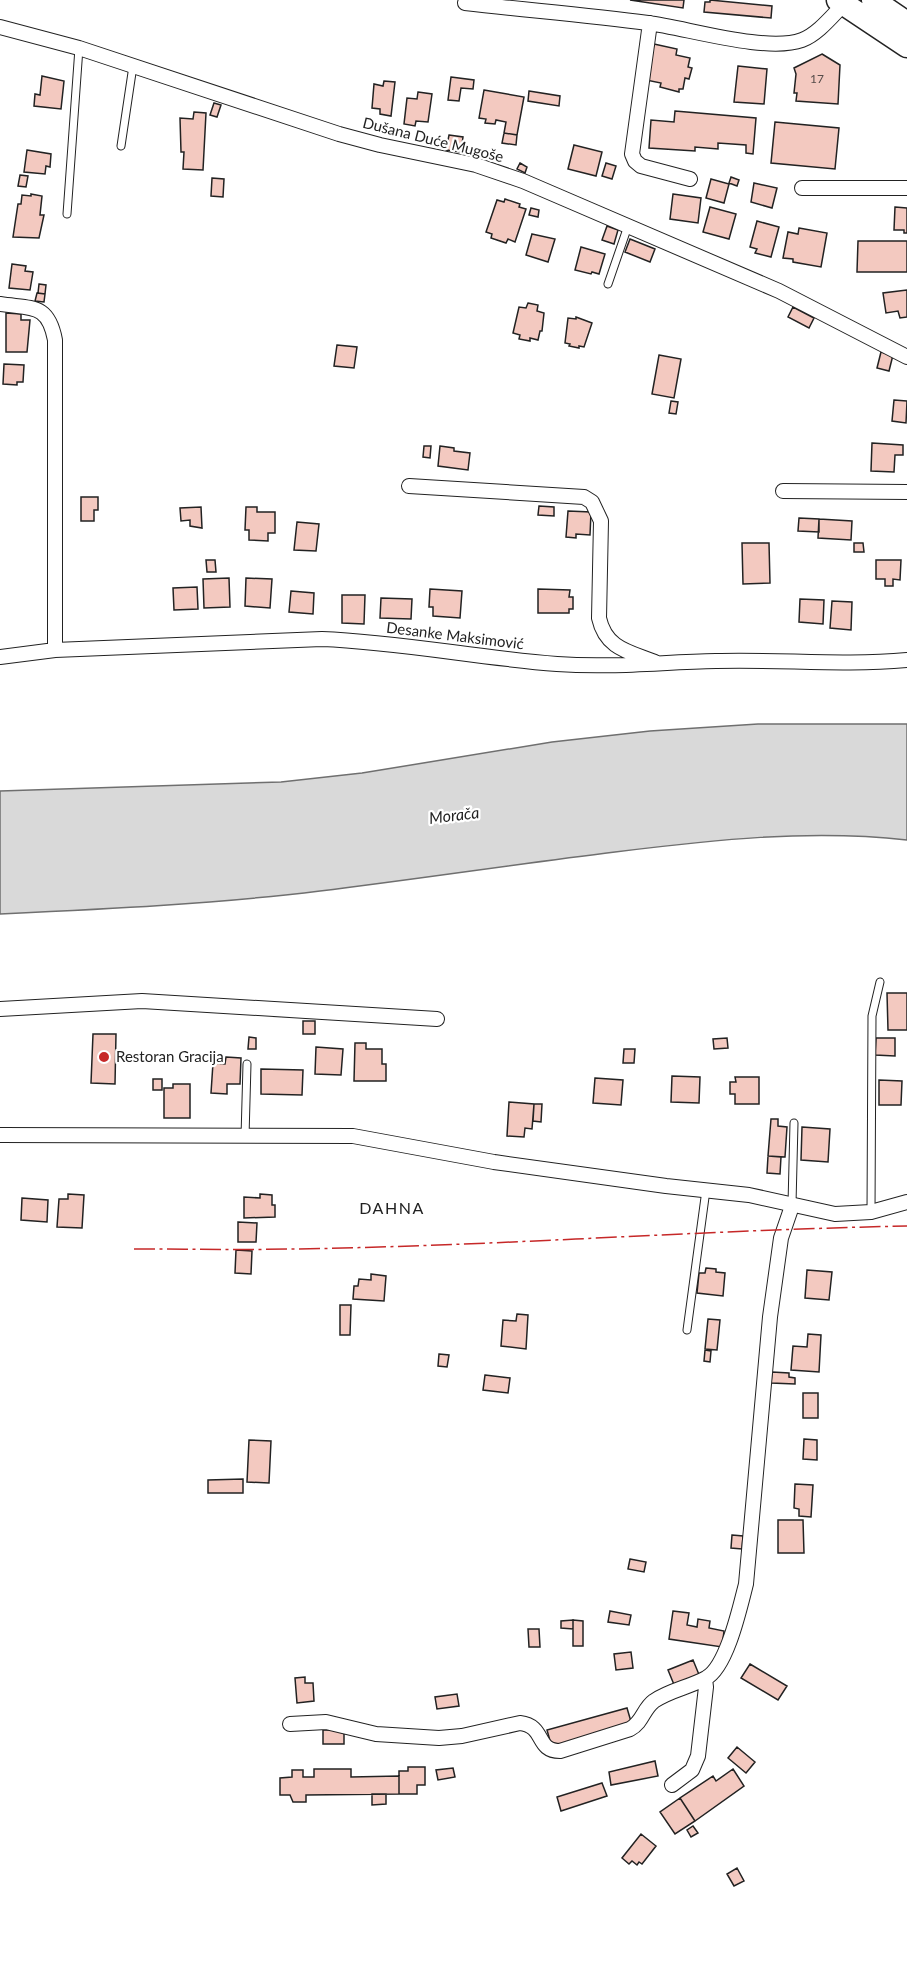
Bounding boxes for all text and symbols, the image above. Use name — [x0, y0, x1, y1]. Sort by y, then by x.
house number: 17 — [810, 71, 824, 86]
street label: Dušana Duće Mugoše — [361, 113, 506, 165]
street label: Desanke Maksimović — [385, 618, 525, 652]
water label: Morača — [428, 802, 480, 827]
place label: Restoran Gracija — [116, 1047, 224, 1065]
marker: Restoran Gracija — [97, 1050, 111, 1064]
district label: DAHNA — [359, 1198, 425, 1217]

